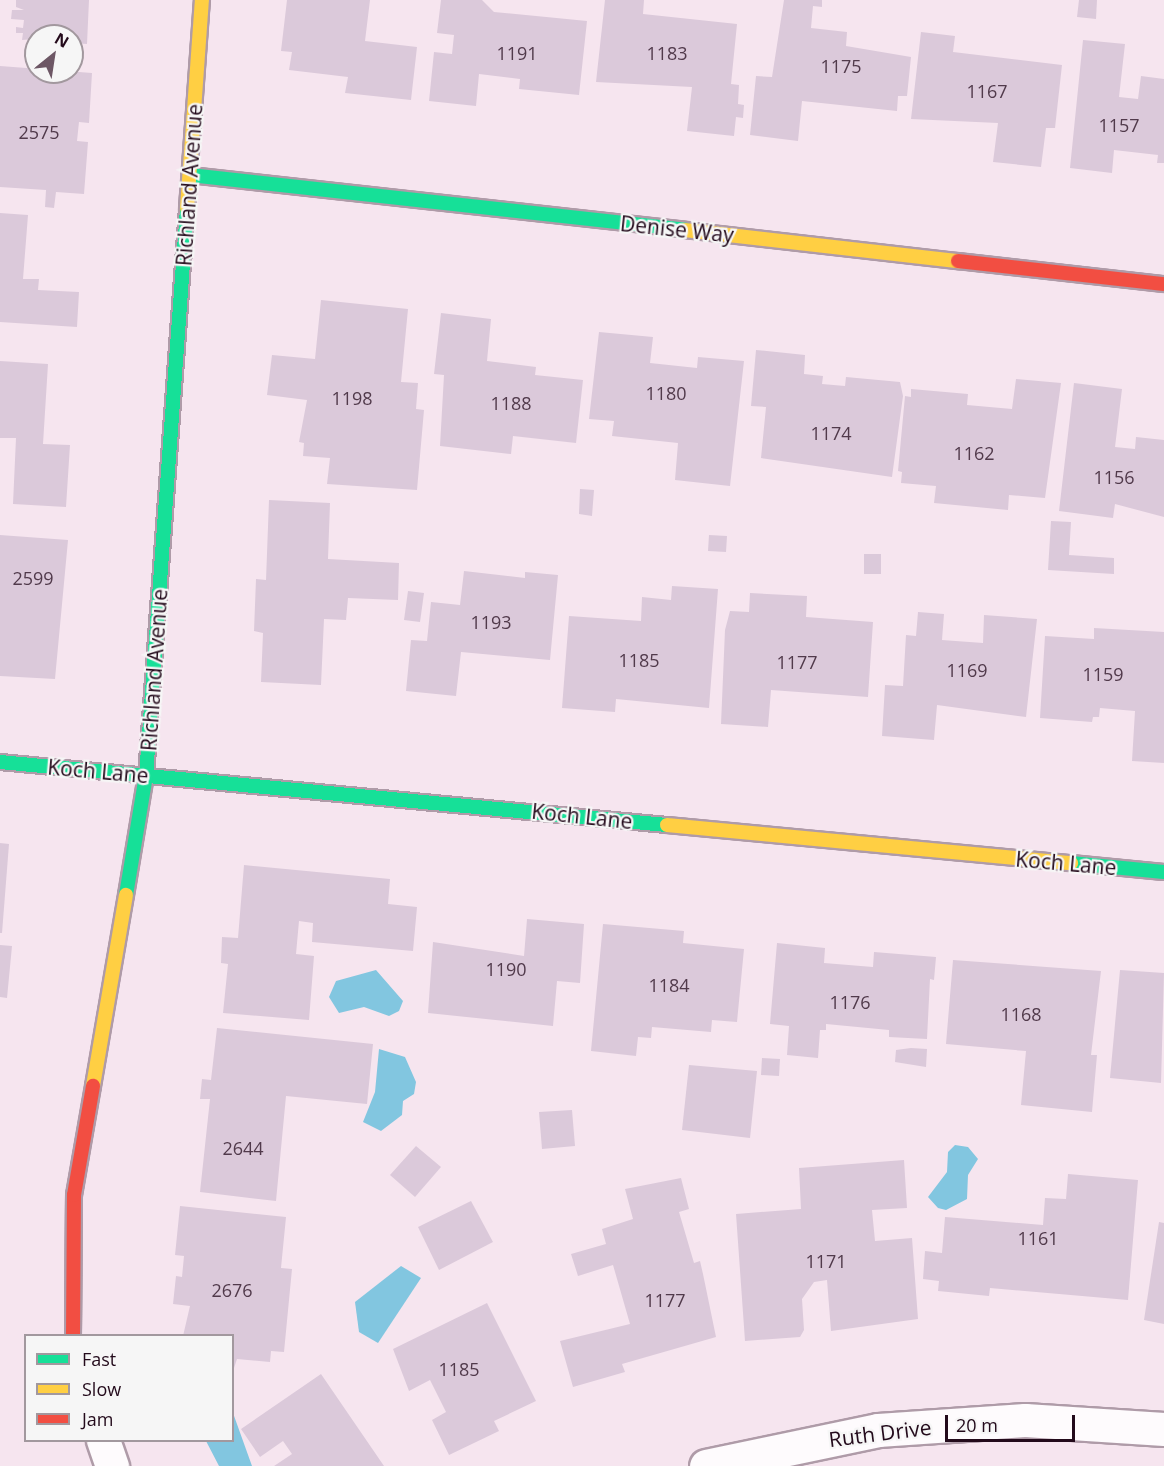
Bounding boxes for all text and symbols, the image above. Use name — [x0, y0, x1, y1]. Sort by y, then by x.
north arrow — [24, 24, 84, 84]
text: N — [51, 27, 73, 53]
house number: 1191 — [496, 42, 538, 64]
house number: 1183 — [646, 42, 688, 64]
house number: 1175 — [820, 55, 862, 77]
house number: 1167 — [966, 80, 1008, 102]
street label: Richland Avenue — [171, 103, 207, 267]
house number: 1157 — [1098, 114, 1140, 136]
house number: 2575 — [18, 121, 60, 143]
street label: Denise Way — [619, 211, 735, 247]
house number: 1180 — [645, 382, 687, 404]
house number: 1198 — [331, 387, 373, 409]
house number: 1188 — [490, 392, 532, 414]
house number: 1174 — [810, 422, 852, 444]
house number: 1162 — [953, 442, 995, 464]
house number: 1156 — [1093, 466, 1135, 488]
house number: 2599 — [12, 567, 54, 589]
street label: Richland Avenue — [136, 588, 172, 752]
house number: 1193 — [470, 611, 512, 633]
house number: 1185 — [618, 649, 660, 671]
house number: 1177 — [776, 651, 818, 673]
house number: 1169 — [946, 659, 988, 681]
house number: 1159 — [1082, 663, 1124, 685]
street label: Koch Lane — [47, 754, 149, 788]
street label: Koch Lane — [530, 798, 634, 834]
street label: Koch Lane — [1015, 846, 1117, 880]
house number: 1190 — [485, 958, 527, 980]
house number: 1184 — [648, 974, 690, 996]
house number: 1176 — [829, 991, 871, 1013]
house number: 1168 — [1000, 1003, 1042, 1025]
house number: 2644 — [222, 1137, 264, 1159]
house number: 1161 — [1017, 1227, 1059, 1249]
house number: 1171 — [805, 1250, 847, 1272]
house number: 2676 — [211, 1279, 253, 1301]
house number: 1177 — [644, 1289, 686, 1311]
legend — [24, 1334, 234, 1442]
text: Fast — [82, 1347, 116, 1371]
house number: 1185 — [438, 1358, 480, 1380]
text: Slow — [82, 1377, 121, 1401]
scale bar — [948, 1403, 1078, 1441]
text: Jam — [82, 1407, 114, 1431]
text: 20 m — [956, 1413, 998, 1437]
street label: Ruth Drive — [827, 1414, 933, 1452]

